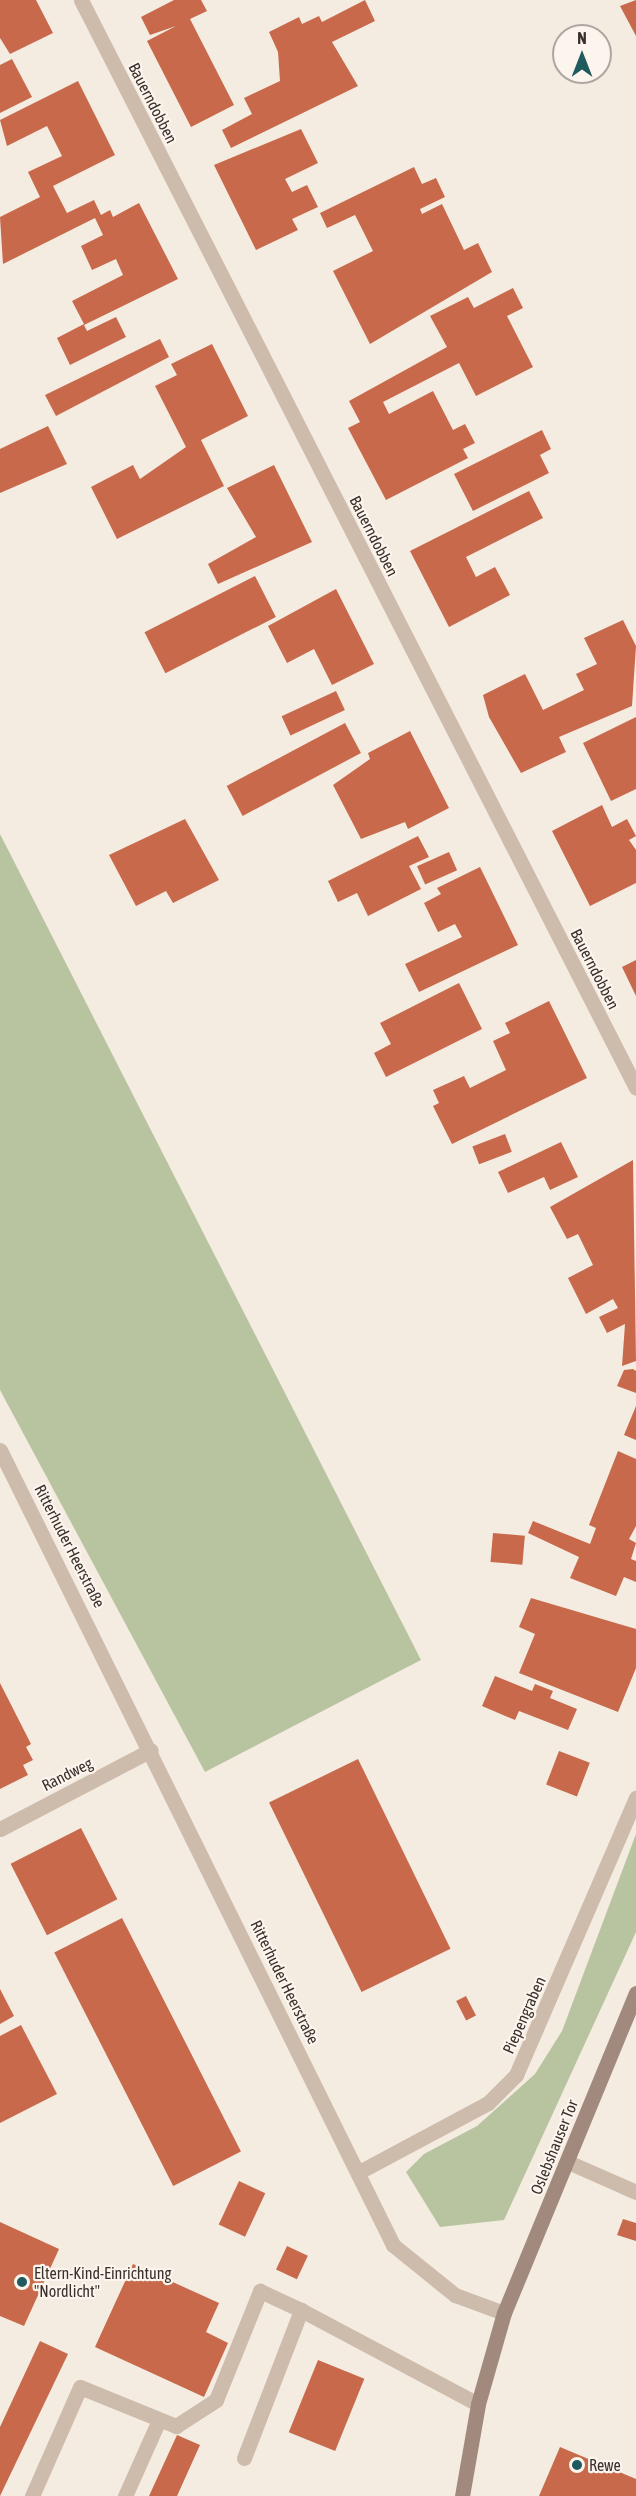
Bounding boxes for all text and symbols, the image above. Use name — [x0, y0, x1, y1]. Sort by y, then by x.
north arrow — [552, 24, 612, 84]
text: N — [577, 29, 587, 47]
street label: Bauerndobben — [125, 60, 181, 146]
street label: Bauerndobben — [346, 493, 402, 579]
street label: Bauerndobben — [567, 926, 623, 1012]
street label: Ritterhuder Heerstraße — [31, 1481, 109, 1611]
street label: Randweg — [38, 1753, 96, 1795]
street label: Ritterhuder Heerstraße — [247, 1917, 323, 2047]
street label: Piepengraben — [498, 1973, 550, 2057]
street label: Oslebshauser Tor — [526, 2097, 582, 2197]
place label: Eltern-Kind-Einrichtung "Nordlicht" — [34, 2263, 171, 2301]
marker: Eltern-Kind-Einrichtung "Nordlicht" — [15, 2275, 29, 2289]
place label: Rewe — [589, 2455, 621, 2475]
marker: Rewe — [570, 2458, 584, 2472]

